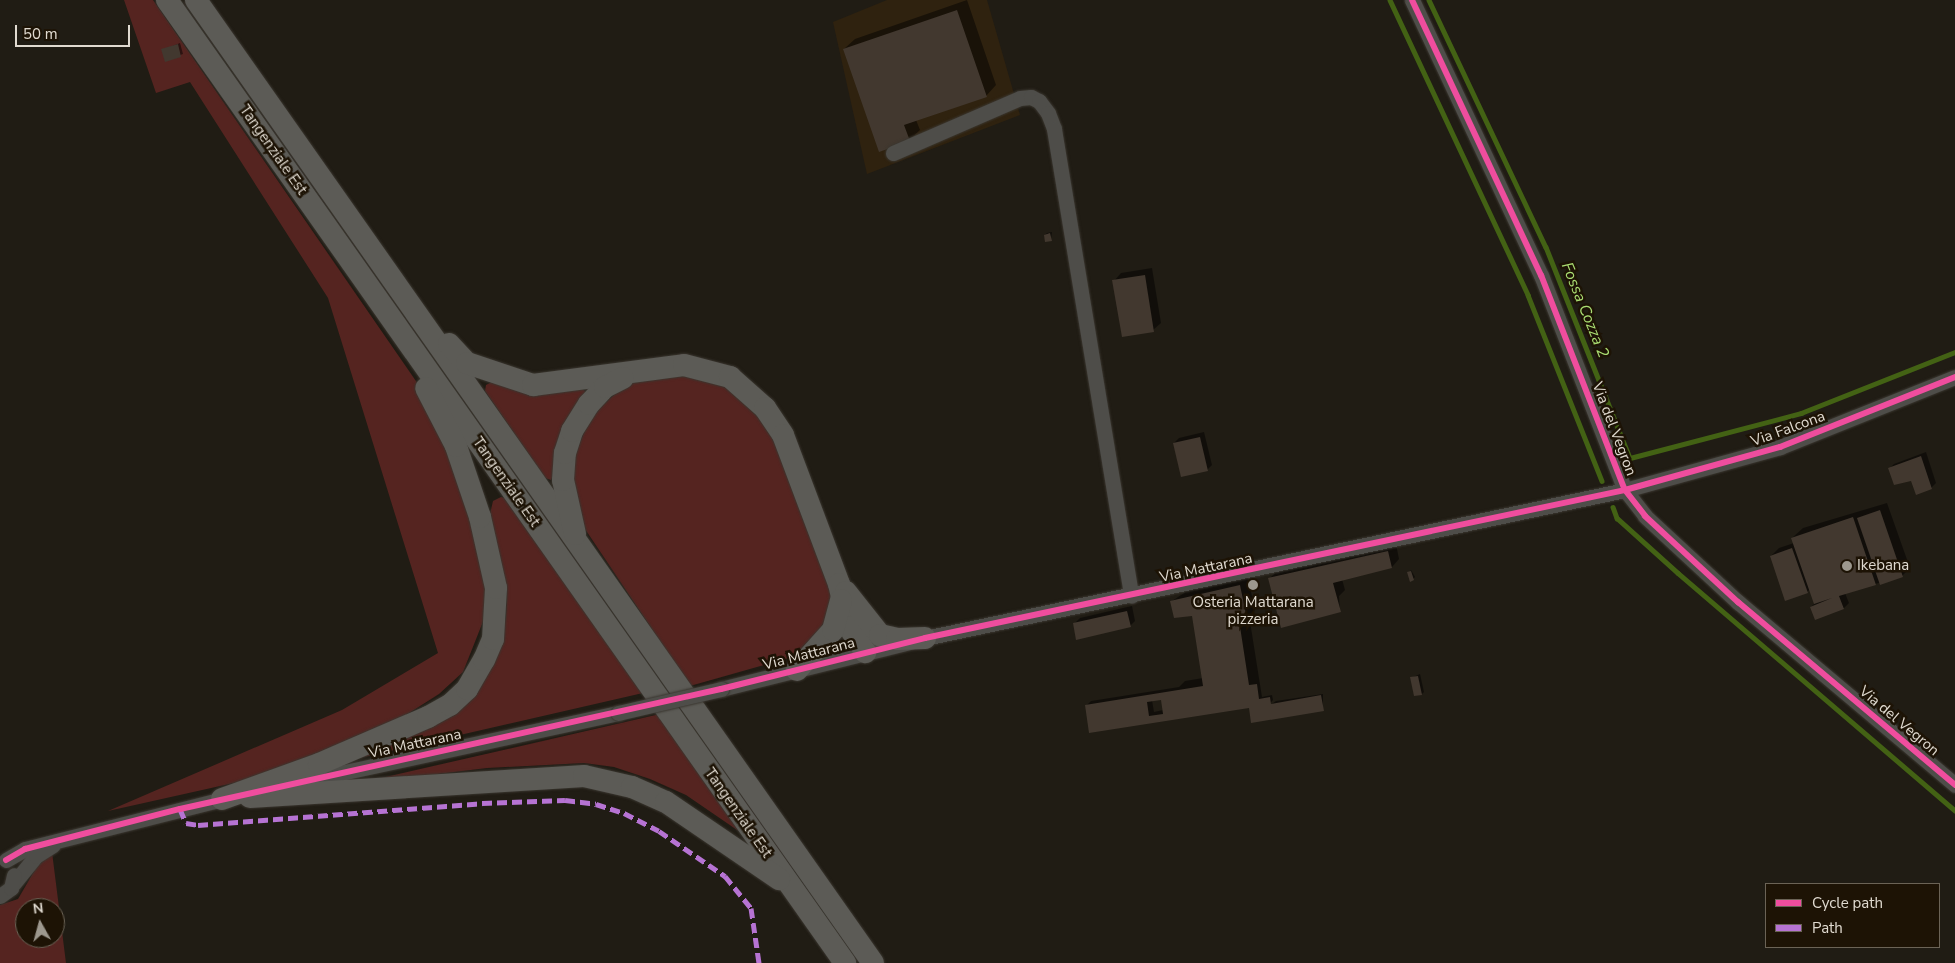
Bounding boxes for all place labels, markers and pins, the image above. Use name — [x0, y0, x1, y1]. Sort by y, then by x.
place label: Ikebana — [1857, 557, 1909, 575]
marker: Ikebana — [1841, 560, 1853, 572]
marker: Osteria Mattarana pizzeria — [1247, 579, 1259, 591]
place label: Osteria Mattarana pizzeria — [1192, 593, 1314, 628]

